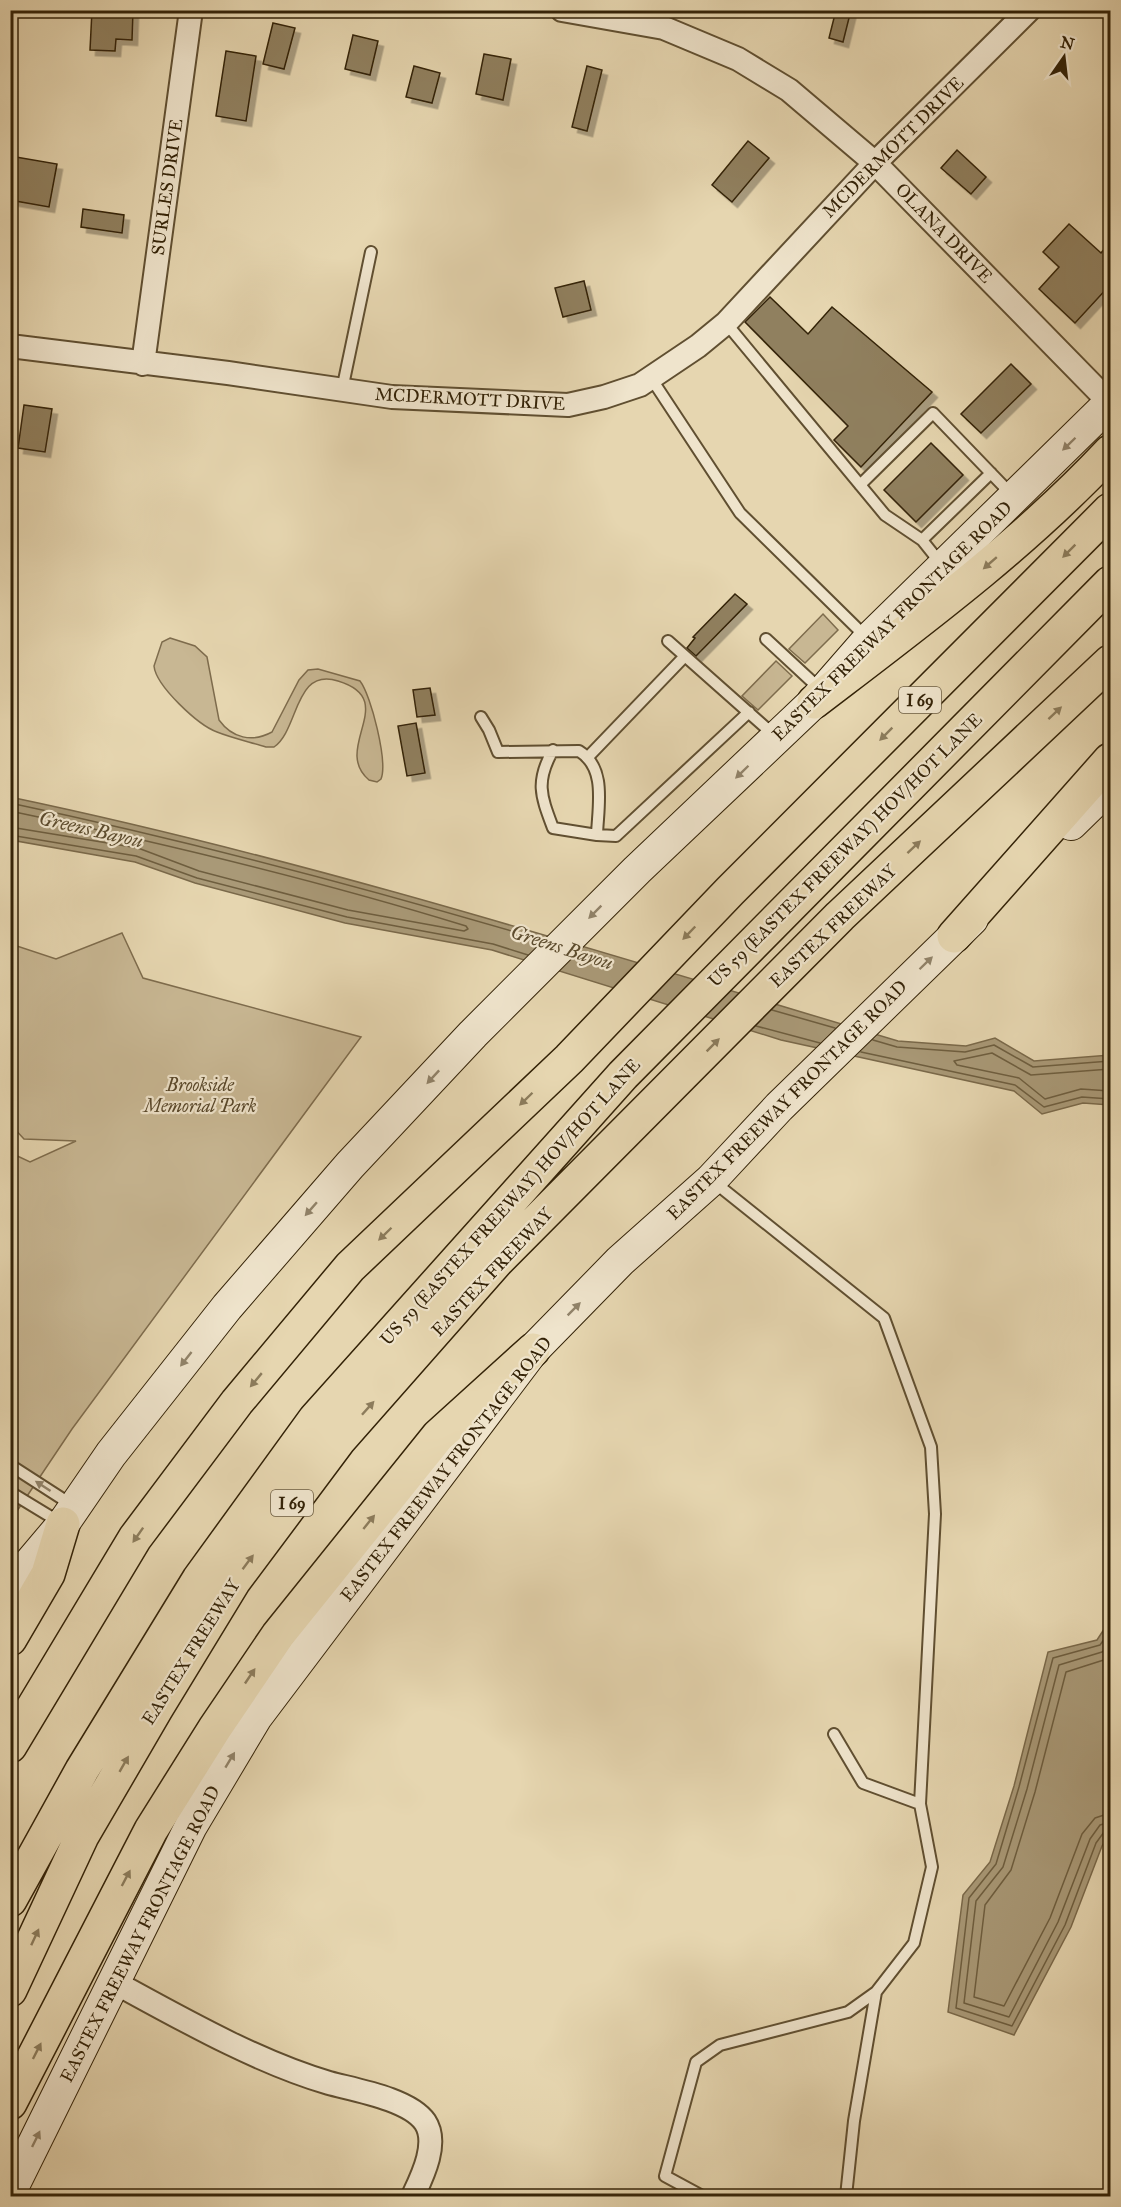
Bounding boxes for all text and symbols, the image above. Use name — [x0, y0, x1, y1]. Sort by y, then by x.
north arrow — [1034, 27, 1094, 87]
text: N — [1059, 32, 1077, 54]
street label: MCDERMOTT DRIVE — [818, 72, 968, 222]
street label: SURLES DRIVE — [147, 117, 187, 257]
street label: OLANA DRIVE — [891, 178, 997, 288]
street label: MCDERMOTT DRIVE — [374, 383, 566, 415]
one-way arrow — [1062, 437, 1076, 451]
street label: EASTEX FREEWAY FRONTAGE ROAD — [767, 496, 1017, 746]
one-way arrow — [1062, 544, 1076, 559]
one-way arrow — [982, 556, 998, 569]
road number: I 69 — [899, 687, 941, 713]
one-way arrow — [1048, 707, 1062, 721]
street label: US 59 (EASTEX FREEWAY) HOV/HOT LANE — [704, 709, 986, 991]
one-way arrow — [880, 726, 894, 740]
one-way arrow — [735, 764, 749, 778]
water label: Greens Bayou — [37, 805, 145, 853]
one-way arrow — [906, 840, 921, 854]
street label: EASTEX FREEWAY — [765, 860, 901, 992]
one-way arrow — [589, 904, 603, 918]
water label: Greens Bayou — [508, 919, 616, 975]
one-way arrow — [683, 926, 697, 940]
one-way arrow — [919, 957, 933, 971]
street label: EASTEX FREEWAY FRONTAGE ROAD — [662, 975, 912, 1225]
one-way arrow — [706, 1038, 720, 1053]
street label: US 59 (EASTEX FREEWAY) HOV/HOT LANE — [375, 1054, 645, 1350]
one-way arrow — [426, 1069, 440, 1084]
park label: Brookside Memorial Park — [142, 1074, 256, 1117]
one-way arrow — [519, 1092, 534, 1106]
one-way arrow — [305, 1201, 318, 1216]
street label: EASTEX FREEWAY — [427, 1203, 557, 1341]
one-way arrow — [378, 1226, 392, 1240]
one-way arrow — [566, 1302, 580, 1316]
street label: EASTEX FREEWAY FRONTAGE ROAD — [336, 1332, 556, 1606]
one-way arrow — [181, 1351, 193, 1366]
one-way arrow — [250, 1372, 263, 1388]
one-way arrow — [361, 1401, 374, 1416]
one-way arrow — [34, 1480, 51, 1491]
road number: I 69 — [271, 1490, 313, 1516]
one-way arrow — [362, 1514, 375, 1529]
one-way arrow — [132, 1526, 144, 1542]
one-way arrow — [242, 1554, 255, 1570]
street label: EASTEX FREEWAY — [137, 1575, 245, 1729]
one-way arrow — [244, 1668, 255, 1684]
one-way arrow — [225, 1752, 236, 1768]
one-way arrow — [119, 1755, 129, 1772]
street label: EASTEX FREEWAY FRONTAGE ROAD — [55, 1782, 225, 2086]
one-way arrow — [121, 1869, 131, 1886]
one-way arrow — [31, 1928, 40, 1945]
one-way arrow — [31, 2042, 41, 2060]
one-way arrow — [32, 2131, 41, 2148]

